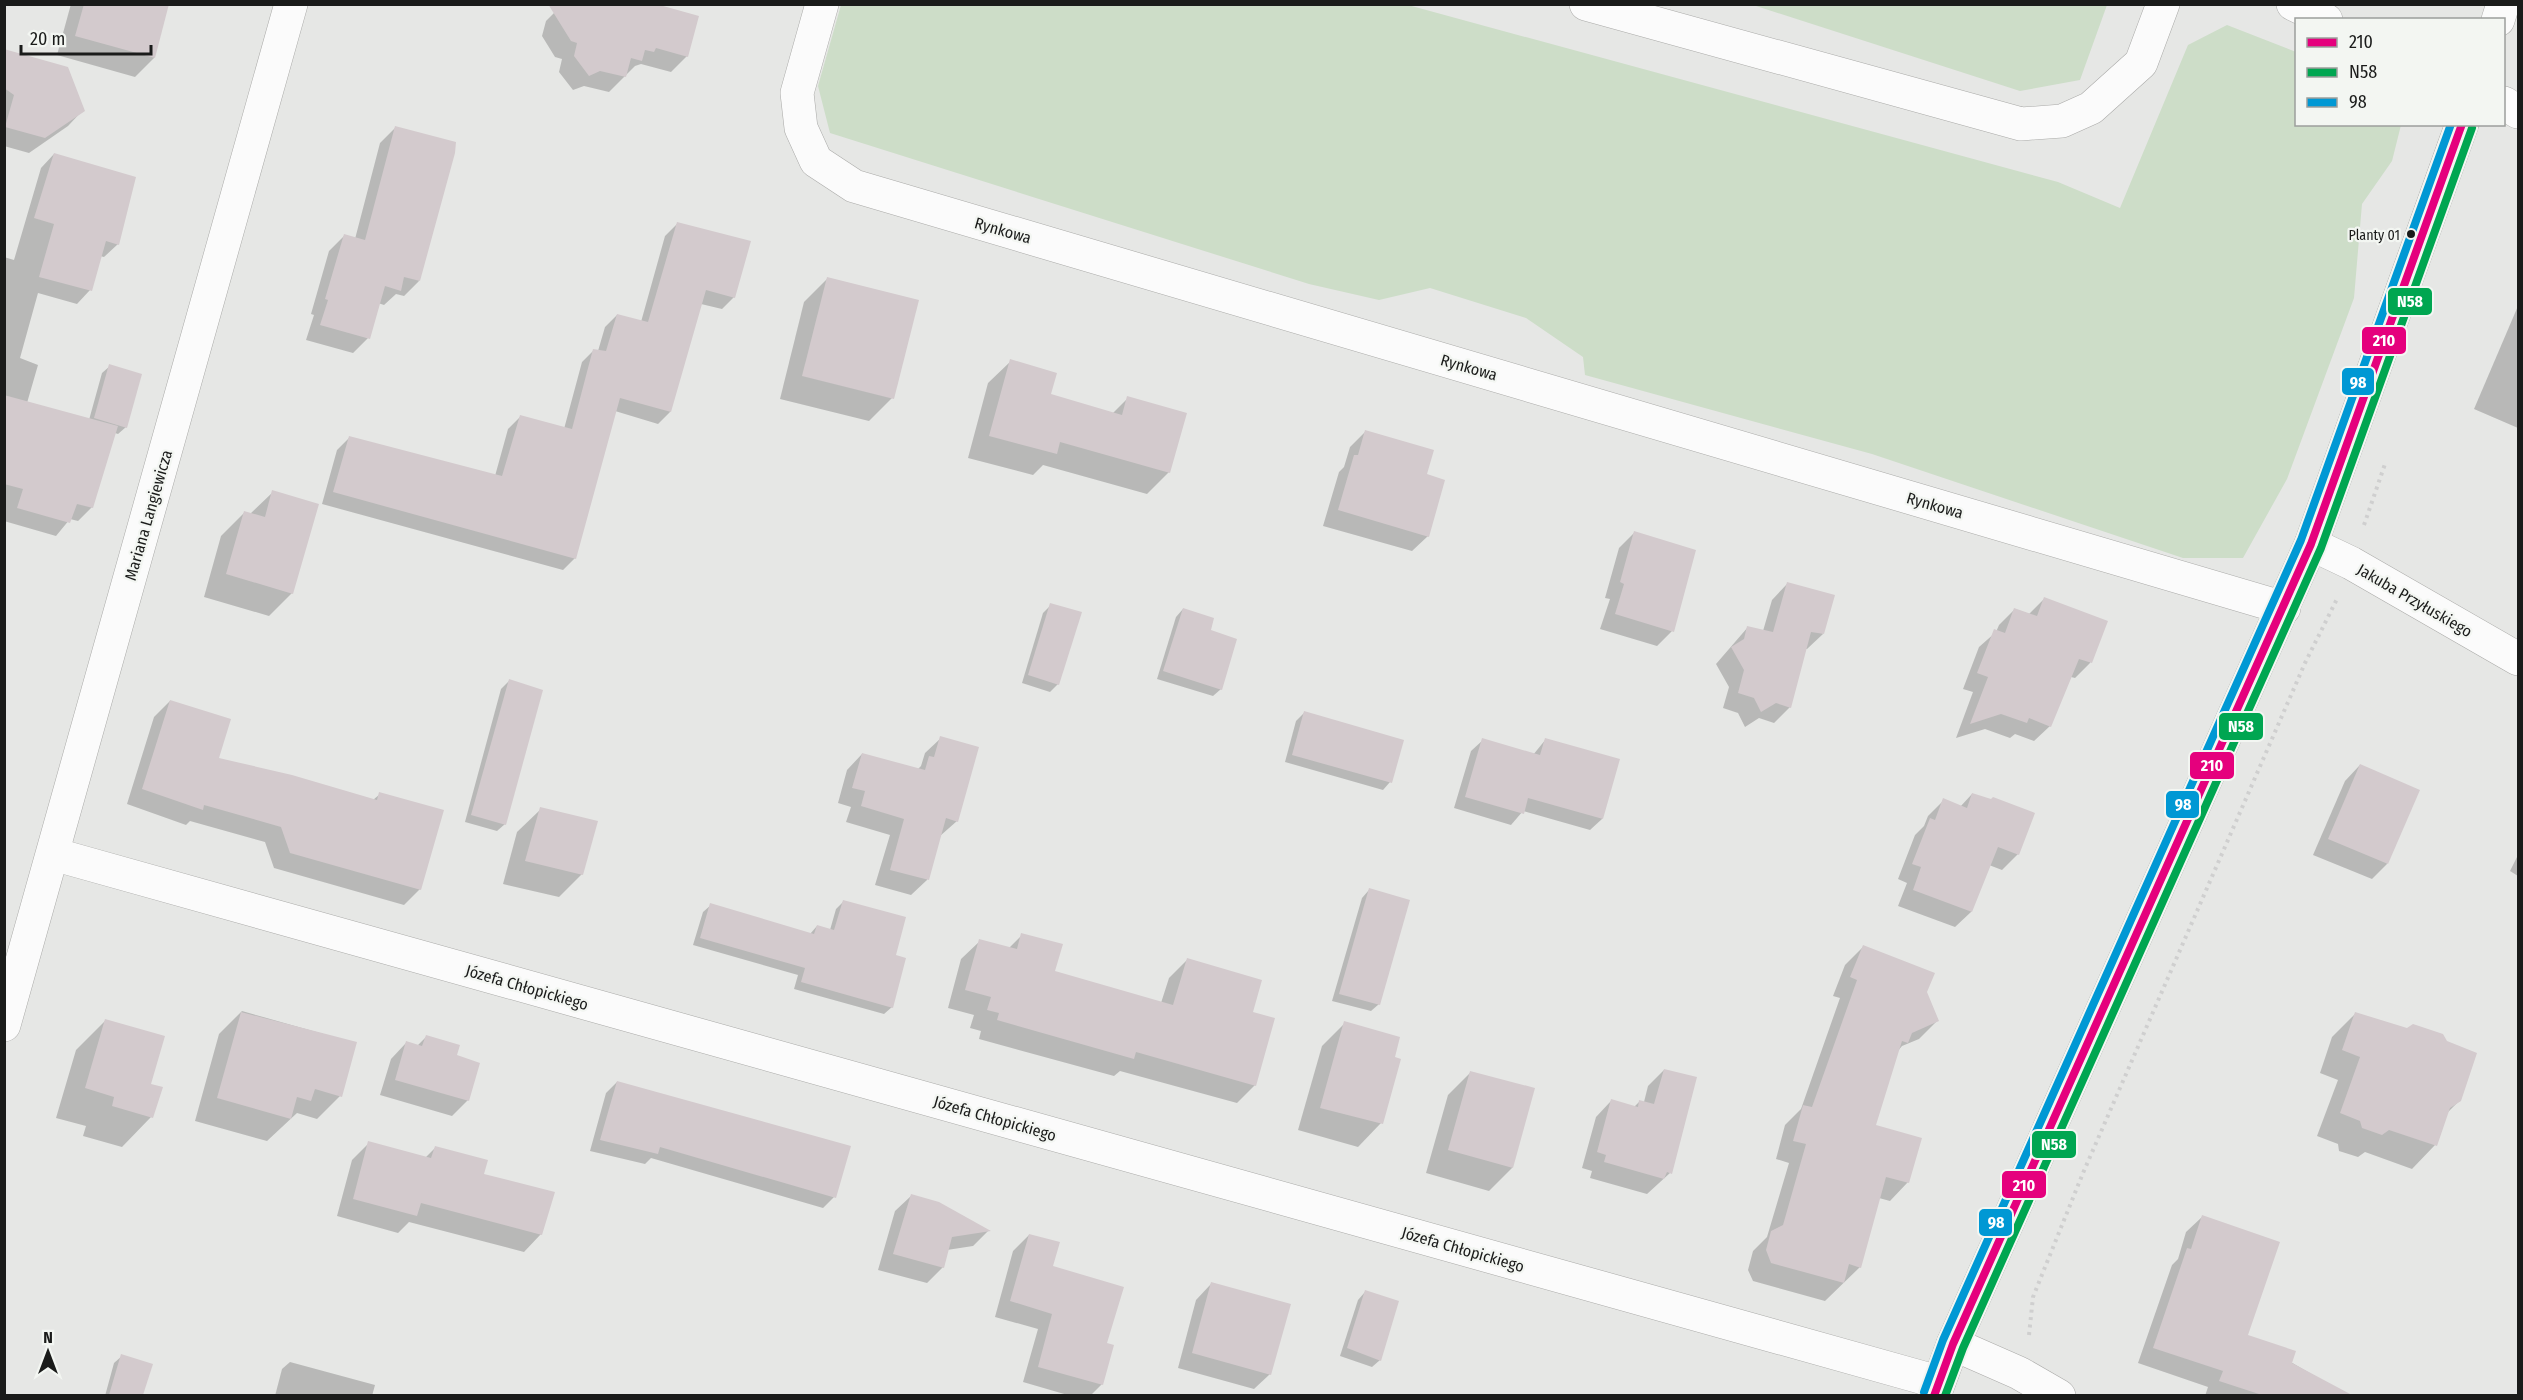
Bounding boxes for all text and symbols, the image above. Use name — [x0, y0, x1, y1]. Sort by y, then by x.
scale bar — [21, 18, 152, 56]
legend — [2295, 18, 2505, 126]
text: 20 m — [30, 28, 65, 50]
text: 210 — [2349, 31, 2373, 53]
text: N58 — [2349, 61, 2377, 83]
text: 98 — [2349, 91, 2367, 113]
street label: Rynkowa — [972, 213, 1034, 248]
place label: Planty 01 — [2348, 227, 2400, 244]
marker: Planty 01 — [2405, 228, 2417, 240]
line badge: N58 — [2387, 287, 2433, 316]
text: N58 — [2397, 292, 2423, 311]
line badge: 210 — [2361, 326, 2407, 355]
text: 210 — [2372, 331, 2396, 350]
street label: Rynkowa — [1438, 350, 1500, 385]
line badge: 98 — [2341, 367, 2375, 396]
text: 98 — [2350, 373, 2367, 392]
street label: Mariana Langiewicza — [121, 448, 176, 583]
street label: Rynkowa — [1904, 488, 1966, 523]
street label: Jakuba Przyłuskiego — [2354, 560, 2476, 641]
line badge: N58 — [2218, 712, 2264, 741]
text: N58 — [2228, 717, 2254, 736]
line badge: 210 — [2189, 751, 2235, 780]
text: 210 — [2200, 756, 2224, 775]
line badge: 98 — [2165, 790, 2200, 819]
text: 98 — [2175, 795, 2192, 814]
street label: Józefa Chłopickiego — [463, 961, 590, 1014]
street label: Józefa Chłopickiego — [931, 1092, 1058, 1145]
line badge: N58 — [2031, 1130, 2077, 1159]
text: N58 — [2041, 1135, 2067, 1154]
line badge: 210 — [2001, 1170, 2047, 1199]
text: 210 — [2012, 1176, 2036, 1195]
line badge: 98 — [1978, 1208, 2013, 1237]
text: 98 — [1988, 1213, 2005, 1232]
street label: Józefa Chłopickiego — [1399, 1223, 1526, 1276]
north arrow — [18, 1322, 78, 1382]
text: N — [43, 1328, 53, 1347]

